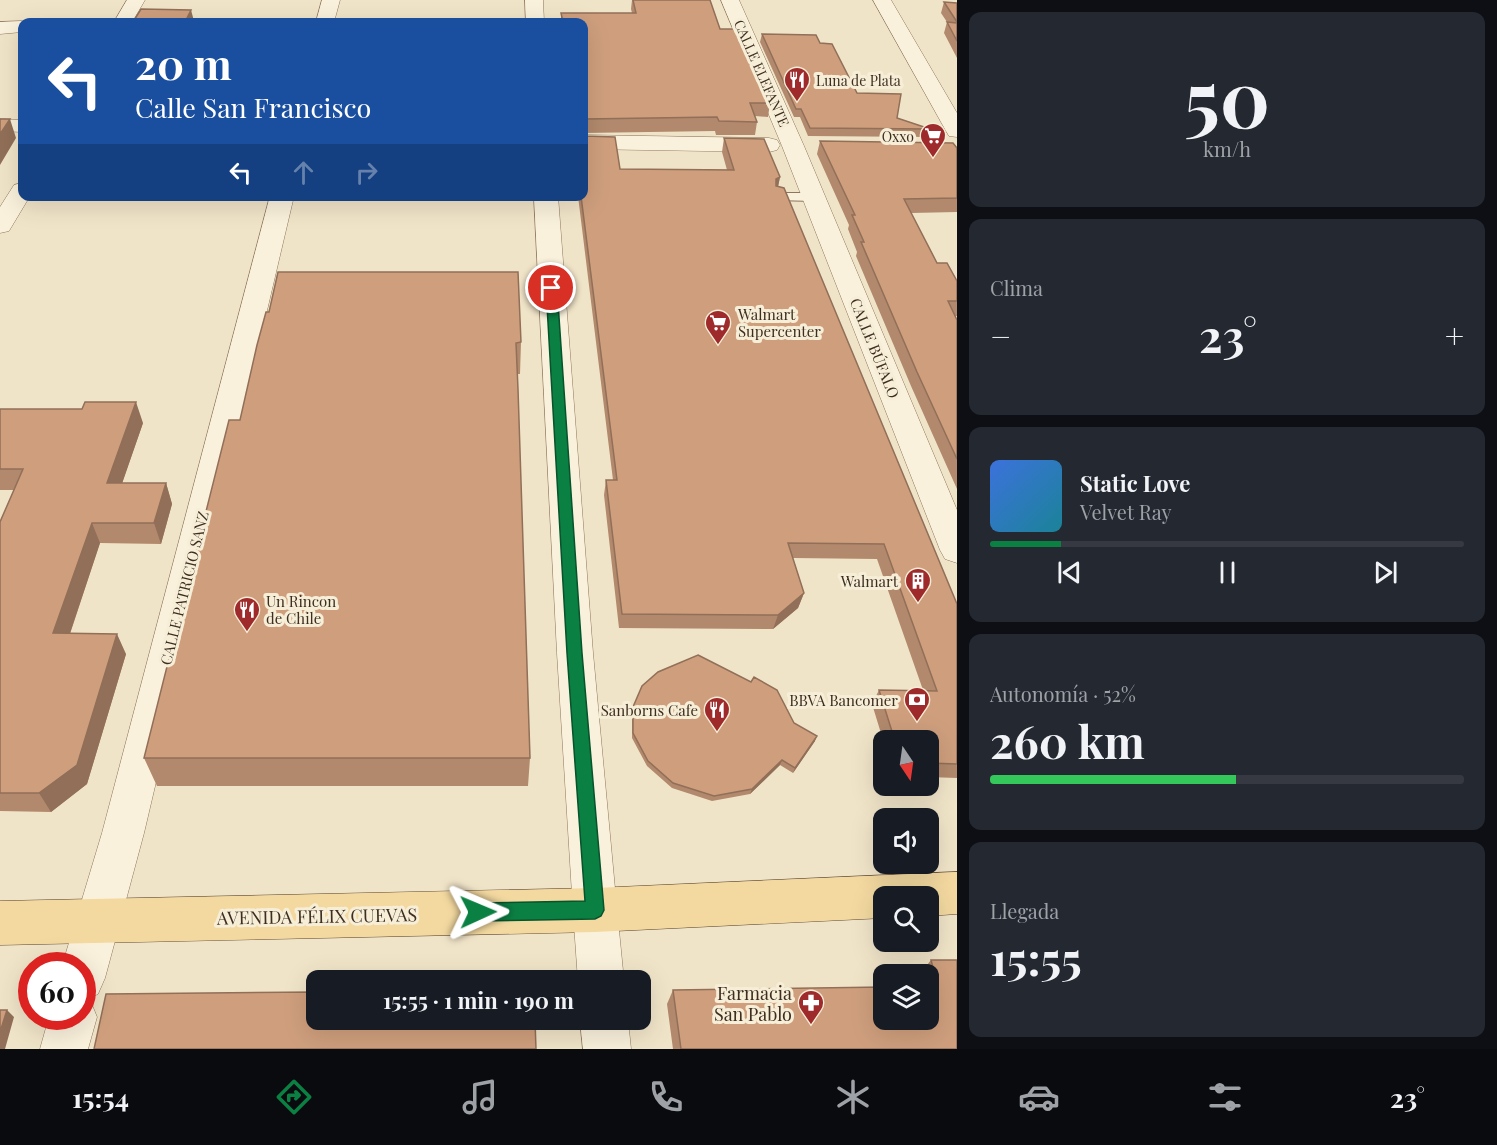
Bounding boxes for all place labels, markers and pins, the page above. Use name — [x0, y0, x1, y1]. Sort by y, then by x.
restaurant icon: Luna de Plata — [782, 65, 812, 103]
place label: Luna de Plata — [816, 71, 901, 90]
supermarket icon: Oxxo — [918, 121, 948, 159]
place label: Oxxo — [882, 127, 914, 146]
pin — [525, 262, 576, 313]
place label: Walmart Supercenter — [737, 304, 821, 341]
supermarket icon: Walmart Supercenter — [703, 308, 733, 346]
building icon: Walmart — [903, 566, 933, 604]
place label: Walmart — [840, 571, 899, 591]
place label: Un Rincon de Chile — [266, 591, 336, 628]
restaurant icon: Un Rincon de Chile — [232, 595, 262, 633]
bank icon: BBVA Bancomer — [902, 685, 932, 723]
place label: BBVA Bancomer — [789, 690, 898, 710]
restaurant icon: Sanborns Cafe — [702, 695, 732, 733]
place label: Sanborns Cafe — [601, 700, 698, 720]
place label: Farmacia San Pablo — [714, 981, 792, 1026]
pharmacy icon: Farmacia San Pablo — [796, 988, 826, 1026]

